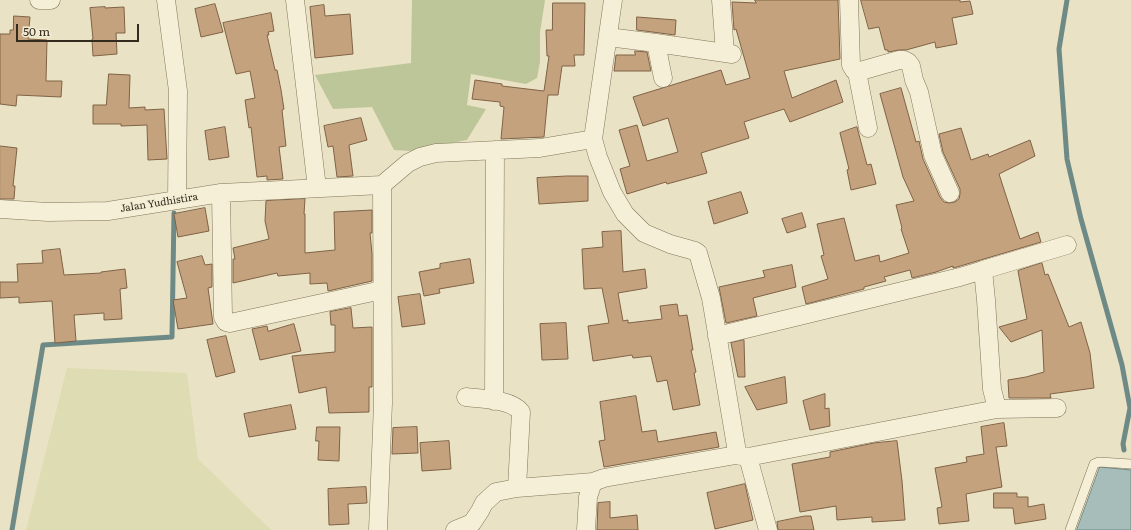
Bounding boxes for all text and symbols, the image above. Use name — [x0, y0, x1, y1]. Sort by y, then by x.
scale bar — [18, 16, 141, 42]
text: 50 m — [23, 22, 50, 40]
street label: Jalan Yudhistira — [119, 191, 199, 215]

